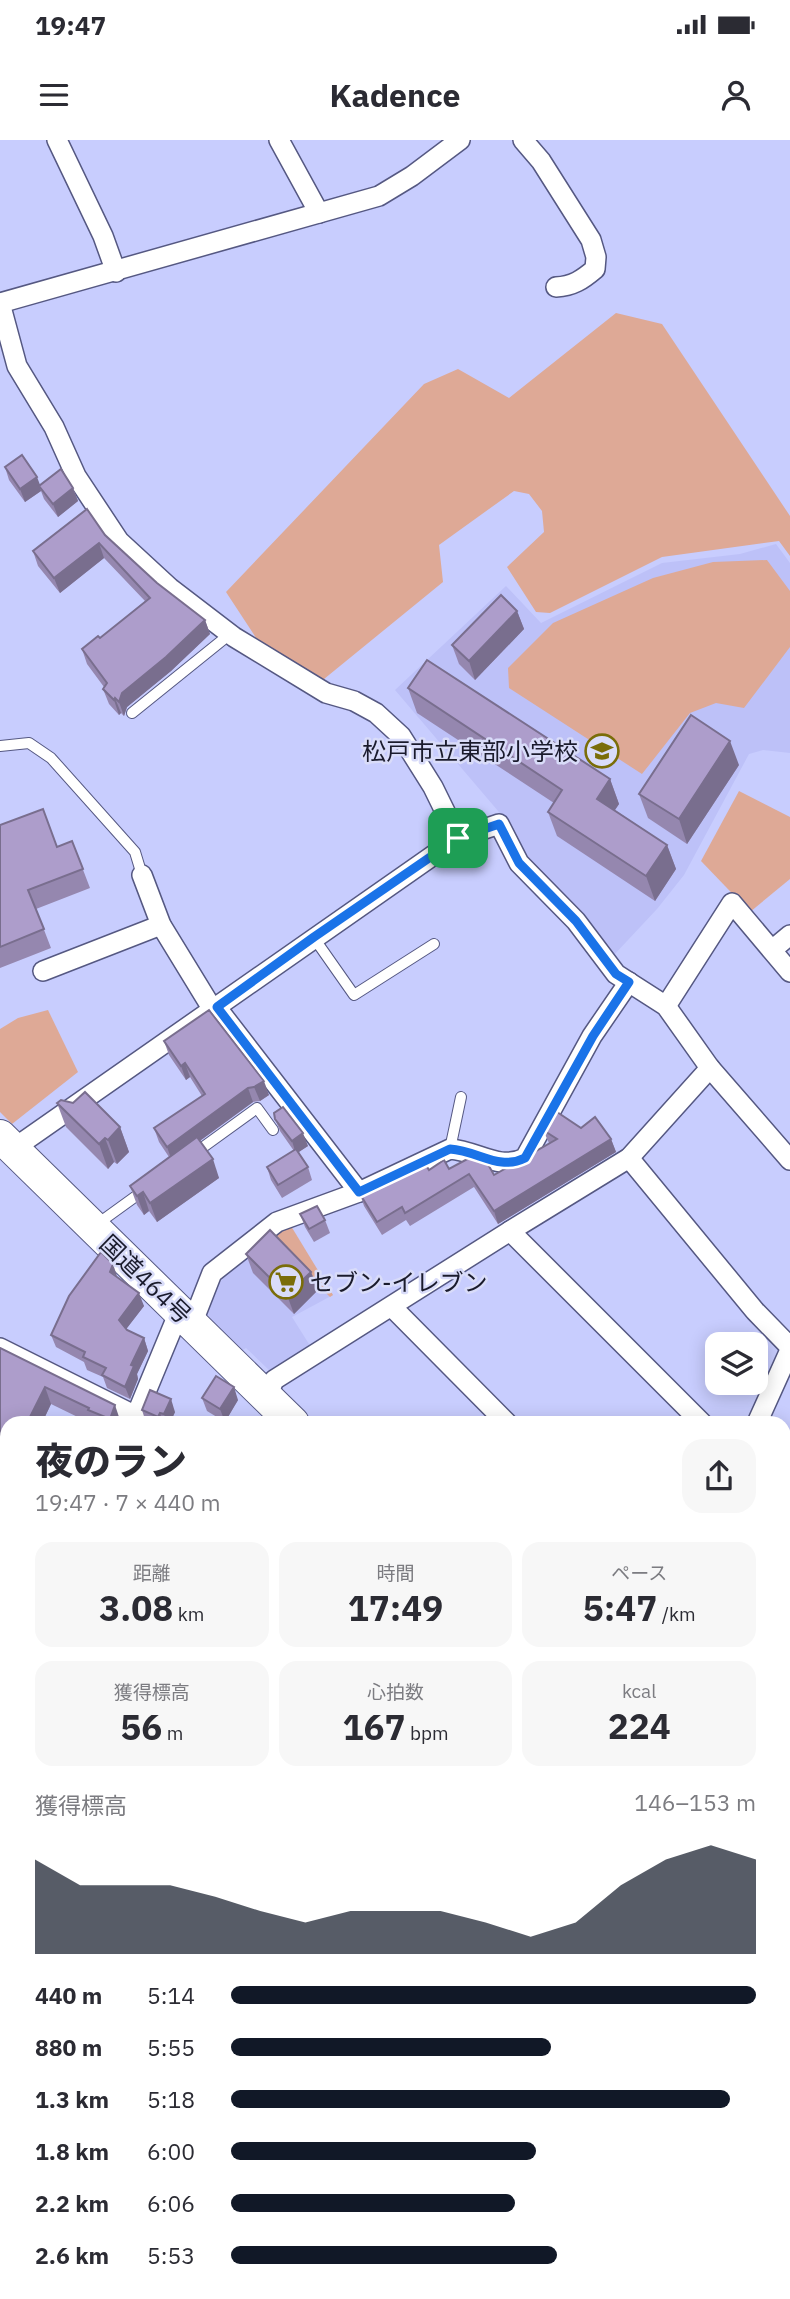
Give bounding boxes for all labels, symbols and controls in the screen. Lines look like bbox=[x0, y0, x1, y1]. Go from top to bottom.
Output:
text: 19:47 bbox=[35, 8, 106, 42]
text: Kadence bbox=[329, 74, 461, 116]
icon: menu bbox=[35, 76, 73, 114]
icon: person bbox=[717, 76, 755, 114]
school or university icon: 松戸市立東部小学校 bbox=[583, 732, 621, 770]
place label: 松戸市立東部小学校 bbox=[362, 735, 578, 767]
pin bbox=[428, 808, 488, 868]
icon: arrive bbox=[439, 819, 477, 857]
street label: 国道464号 bbox=[93, 1227, 199, 1331]
supermarket icon: セブン-イレブン bbox=[267, 1263, 305, 1301]
place label: セブン-イレブン bbox=[310, 1266, 488, 1298]
map controls bbox=[705, 1332, 768, 1395]
button: layers bbox=[705, 1332, 768, 1395]
text: 夜のラン bbox=[35, 1436, 187, 1485]
button: share bbox=[682, 1439, 756, 1513]
text: 19:47 · 7 × 440 m bbox=[35, 1487, 221, 1517]
text: 距離 bbox=[133, 1561, 171, 1585]
text: 時間 bbox=[376, 1561, 415, 1585]
text: ペース bbox=[611, 1561, 667, 1585]
text: 3.08 bbox=[99, 1585, 173, 1631]
text: 17:49 bbox=[348, 1585, 443, 1631]
text: 5:47 bbox=[583, 1585, 657, 1631]
text: km bbox=[173, 1602, 204, 1626]
text: /km bbox=[657, 1602, 696, 1626]
text: kcal bbox=[622, 1679, 656, 1703]
text: 獲得標高 bbox=[114, 1680, 190, 1704]
text: 心拍数 bbox=[367, 1680, 424, 1704]
text: 224 bbox=[608, 1703, 671, 1749]
text: 56 bbox=[120, 1704, 162, 1750]
text: 167 bbox=[342, 1704, 405, 1750]
text: m bbox=[162, 1721, 183, 1745]
text: bpm bbox=[405, 1721, 449, 1745]
text: 146–153 m bbox=[634, 1787, 756, 1817]
text: 獲得標高 bbox=[35, 1790, 127, 1820]
text: 440 m bbox=[35, 1980, 102, 2010]
text: 5:14 bbox=[147, 1980, 195, 2010]
text: 880 m bbox=[35, 2032, 102, 2062]
text: 5:55 bbox=[147, 2032, 195, 2062]
text: 1.3 km bbox=[35, 2084, 109, 2114]
text: 5:18 bbox=[147, 2084, 195, 2114]
text: 1.8 km bbox=[35, 2136, 109, 2166]
text: 6:00 bbox=[147, 2136, 195, 2166]
text: 2.2 km bbox=[35, 2188, 109, 2218]
text: 6:06 bbox=[147, 2188, 195, 2218]
text: 2.6 km bbox=[35, 2240, 109, 2270]
text: 5:53 bbox=[147, 2240, 195, 2270]

